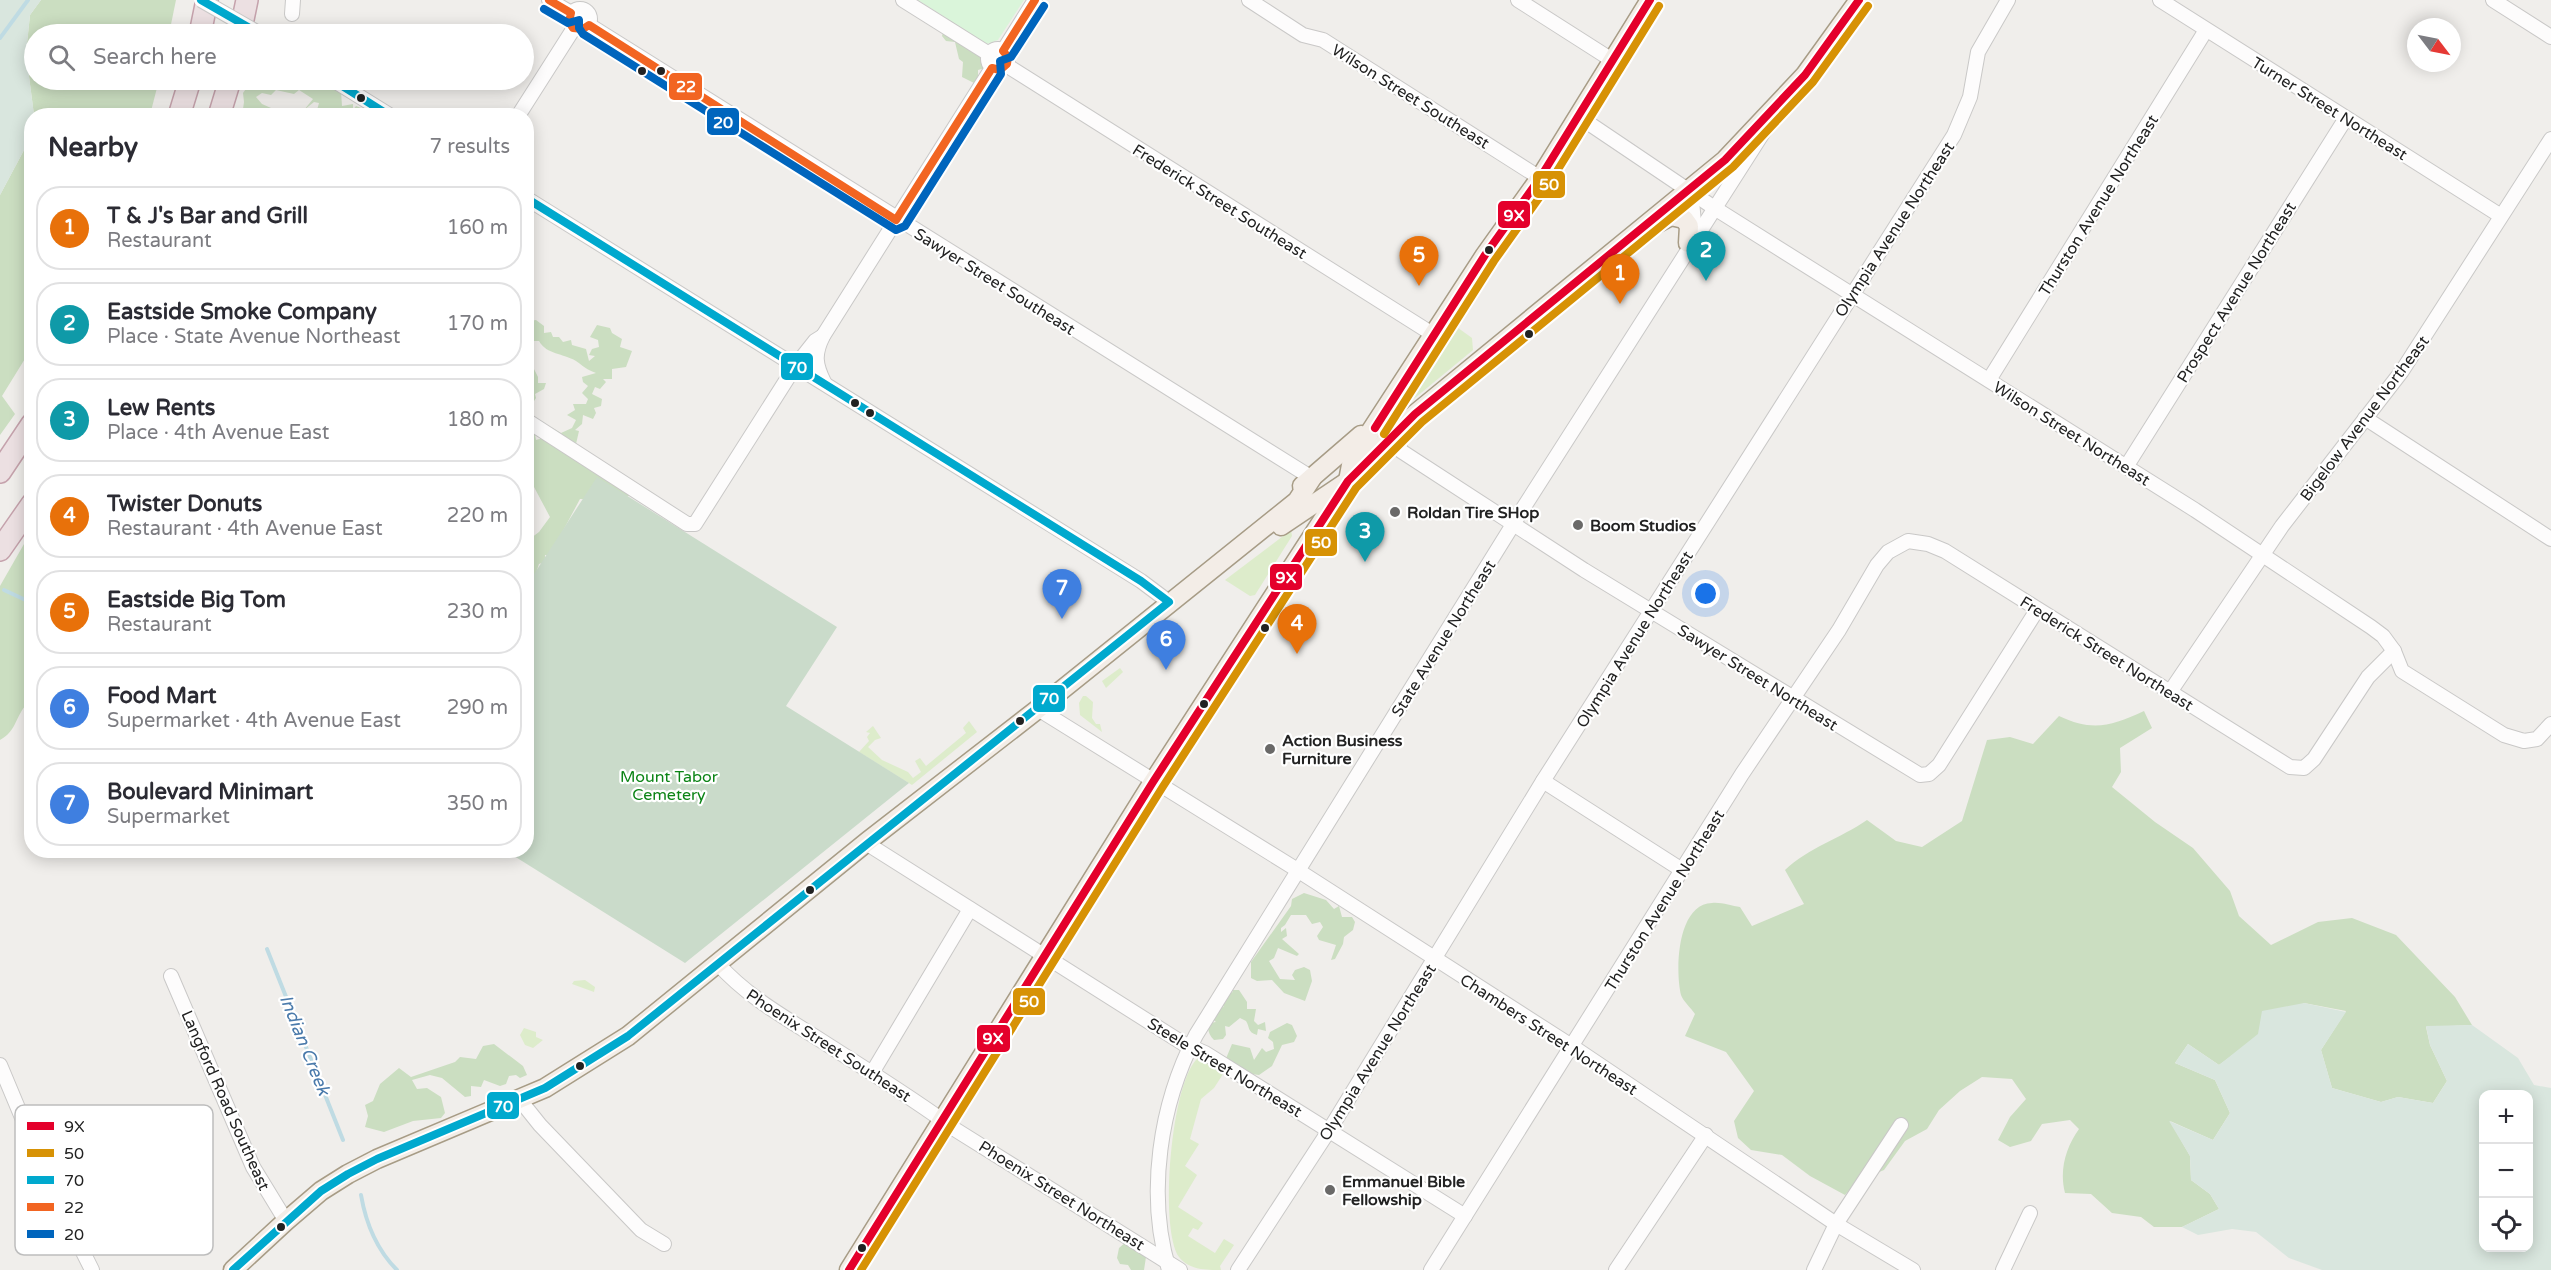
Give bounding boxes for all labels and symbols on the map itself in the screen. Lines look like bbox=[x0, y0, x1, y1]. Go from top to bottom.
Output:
north arrow bbox=[2407, 18, 2461, 72]
street label: Wilson Street Southeast bbox=[1328, 40, 1493, 154]
street label: Turner Street Northeast bbox=[2248, 53, 2411, 165]
unlabelled marker bbox=[636, 65, 648, 77]
unlabelled marker bbox=[655, 65, 667, 77]
line badge: 22 bbox=[668, 72, 703, 101]
text: 22 bbox=[676, 77, 696, 97]
unlabelled marker bbox=[355, 92, 367, 104]
line badge: 20 bbox=[706, 107, 740, 136]
street label: Thurston Avenue Northeast bbox=[2035, 111, 2163, 300]
text: 20 bbox=[713, 113, 733, 133]
street label: Olympia Avenue Northeast bbox=[1831, 138, 1959, 321]
street label: Frederick Street Southeast bbox=[1129, 140, 1310, 264]
line badge: 50 bbox=[1532, 170, 1566, 199]
text: 50 bbox=[1539, 175, 1559, 195]
street label: Prospect Avenue Northeast bbox=[2173, 198, 2301, 387]
line badge: 9X bbox=[1497, 200, 1531, 229]
text: 9X bbox=[1504, 206, 1525, 226]
street label: Sawyer Street Southeast bbox=[910, 224, 1079, 340]
pin: 2 bbox=[1686, 232, 1726, 281]
pin: 5 bbox=[1400, 236, 1438, 286]
unlabelled marker bbox=[1483, 244, 1495, 256]
pin: 1 bbox=[1600, 254, 1640, 304]
unlabelled marker bbox=[1523, 328, 1535, 340]
street label: Bigelow Avenue Northeast bbox=[2296, 332, 2434, 505]
line badge: 70 bbox=[780, 352, 814, 381]
text: 70 bbox=[787, 358, 807, 378]
street label: Wilson Street Northeast bbox=[1989, 377, 2154, 490]
unlabelled marker bbox=[849, 397, 861, 409]
unlabelled marker bbox=[864, 407, 876, 419]
place label: Roldan Tire SHop bbox=[1407, 503, 1539, 523]
marker: Roldan Tire SHop bbox=[1388, 505, 1402, 519]
pin: 3 bbox=[1346, 512, 1384, 562]
place label: Boom Studios bbox=[1590, 516, 1696, 536]
marker: Boom Studios bbox=[1571, 518, 1585, 532]
line badge: 50 bbox=[1304, 528, 1338, 557]
text: 50 bbox=[1311, 533, 1331, 553]
street label: Olympia Avenue Northeast bbox=[1572, 547, 1698, 732]
street label: State Avenue Northeast bbox=[1387, 556, 1500, 721]
line badge: 9X bbox=[1269, 563, 1303, 591]
text: 9X bbox=[1276, 568, 1297, 588]
pin: 7 bbox=[1042, 570, 1082, 619]
your location bbox=[1691, 579, 1720, 608]
street label: Frederick Street Northeast bbox=[2016, 592, 2197, 716]
pin: 4 bbox=[1278, 604, 1316, 654]
pin: 6 bbox=[1146, 620, 1186, 670]
street label: Sawyer Street Northeast bbox=[1674, 620, 1841, 735]
unlabelled marker bbox=[1259, 622, 1271, 634]
line badge: 70 bbox=[1032, 684, 1066, 713]
text: 70 bbox=[1039, 689, 1059, 709]
unlabelled marker bbox=[1198, 698, 1210, 710]
unlabelled marker bbox=[1014, 715, 1026, 727]
place label: Action Business Furniture bbox=[1282, 731, 1403, 769]
marker: Action Business Furniture bbox=[1263, 742, 1277, 756]
park label: Mount Tabor Cemetery bbox=[620, 767, 719, 805]
street label: Thurston Avenue Northeast bbox=[1601, 806, 1729, 995]
unlabelled marker bbox=[804, 884, 816, 896]
street label: Olympia Avenue Northeast bbox=[1315, 960, 1441, 1145]
street label: Chambers Street Northeast bbox=[1456, 970, 1641, 1100]
street label: Phoenix Street Southeast bbox=[742, 985, 915, 1107]
line badge: 50 bbox=[1012, 987, 1046, 1016]
water label: Indian Creek bbox=[275, 991, 336, 1100]
text: 50 bbox=[1019, 992, 1039, 1012]
street label: Langford Road Southeast bbox=[176, 1007, 274, 1194]
street label: Steele Street Northeast bbox=[1144, 1014, 1305, 1122]
line badge: 9X bbox=[976, 1024, 1011, 1053]
text: 9X bbox=[983, 1029, 1004, 1049]
unlabelled marker bbox=[574, 1060, 586, 1072]
line badge: 70 bbox=[486, 1091, 520, 1120]
text: 70 bbox=[493, 1097, 513, 1117]
legend bbox=[15, 1105, 213, 1255]
text: 9X bbox=[64, 1117, 85, 1137]
street label: Phoenix Street Northeast bbox=[975, 1137, 1148, 1255]
text: 50 bbox=[64, 1144, 84, 1164]
text: 70 bbox=[64, 1171, 84, 1191]
place label: Emmanuel Bible Fellowship bbox=[1342, 1172, 1465, 1210]
marker: Emmanuel Bible Fellowship bbox=[1323, 1183, 1337, 1197]
text: 22 bbox=[64, 1198, 84, 1218]
unlabelled marker bbox=[275, 1221, 287, 1233]
text: 20 bbox=[64, 1225, 84, 1245]
unlabelled marker bbox=[856, 1242, 868, 1254]

